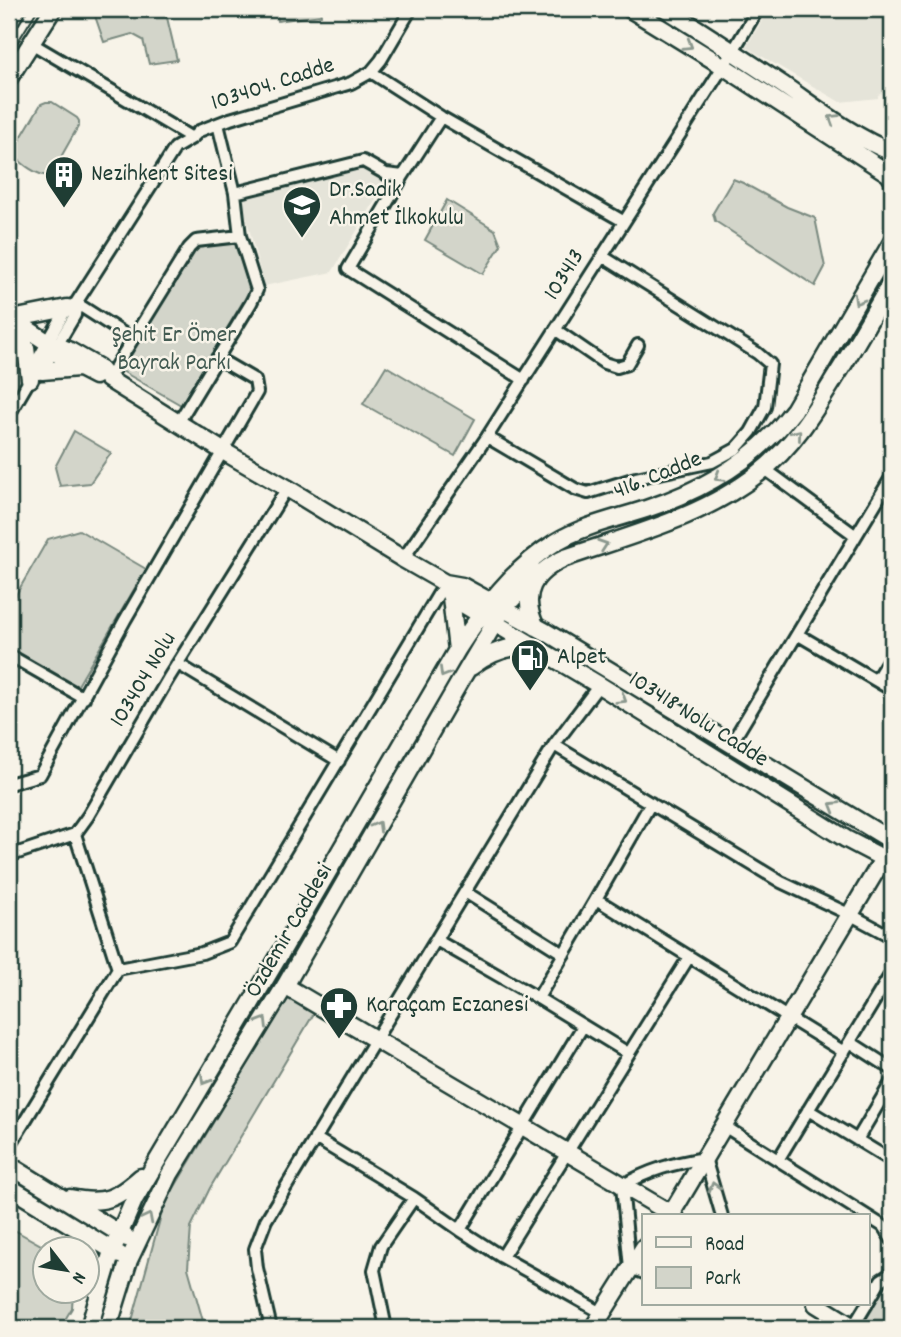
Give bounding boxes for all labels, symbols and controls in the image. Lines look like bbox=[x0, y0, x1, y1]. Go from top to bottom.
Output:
one-way arrow bbox=[681, 36, 694, 49]
street label: 103404. Cadde bbox=[207, 49, 339, 121]
one-way arrow bbox=[827, 114, 840, 127]
building icon: Nezihkent Sitesi bbox=[43, 154, 85, 209]
place label: Nezihkent Sitesi bbox=[91, 158, 233, 192]
place label: Dr.Sadık Ahmet İlkokulu bbox=[329, 174, 464, 236]
school or university icon: Dr.Sadık Ahmet İlkokulu bbox=[281, 184, 323, 239]
street label: 103413 bbox=[536, 243, 594, 307]
one-way arrow bbox=[853, 293, 866, 306]
park label: Şehit Er Ömer Bayrak Parkı bbox=[112, 319, 236, 381]
one-way arrow bbox=[788, 430, 801, 442]
street label: 416. Cadde bbox=[609, 443, 707, 509]
one-way arrow bbox=[714, 468, 727, 481]
one-way arrow bbox=[596, 539, 608, 553]
street label: 103404 Nolu bbox=[102, 626, 186, 734]
fuel station icon: Alpet bbox=[509, 637, 551, 692]
place label: Alpet bbox=[557, 641, 606, 675]
street label: 103418 Nolu Cadde bbox=[621, 663, 775, 777]
one-way arrow bbox=[439, 665, 452, 678]
one-way arrow bbox=[614, 691, 627, 704]
one-way arrow bbox=[829, 801, 842, 814]
one-way arrow bbox=[369, 820, 382, 833]
street label: Özdemir Caddesi bbox=[238, 858, 342, 1004]
pharmacy icon: Karaçam Eczanesi bbox=[318, 985, 360, 1040]
place label: Karaçam Eczanesi bbox=[366, 989, 528, 1023]
one-way arrow bbox=[255, 1017, 268, 1030]
one-way arrow bbox=[200, 1073, 213, 1086]
one-way arrow bbox=[707, 1181, 722, 1193]
one-way arrow bbox=[139, 1213, 153, 1226]
legend bbox=[642, 1214, 870, 1306]
text: Road bbox=[705, 1231, 744, 1261]
north arrow bbox=[32, 1236, 102, 1306]
text: Park bbox=[705, 1265, 741, 1295]
text: N bbox=[64, 1266, 92, 1288]

